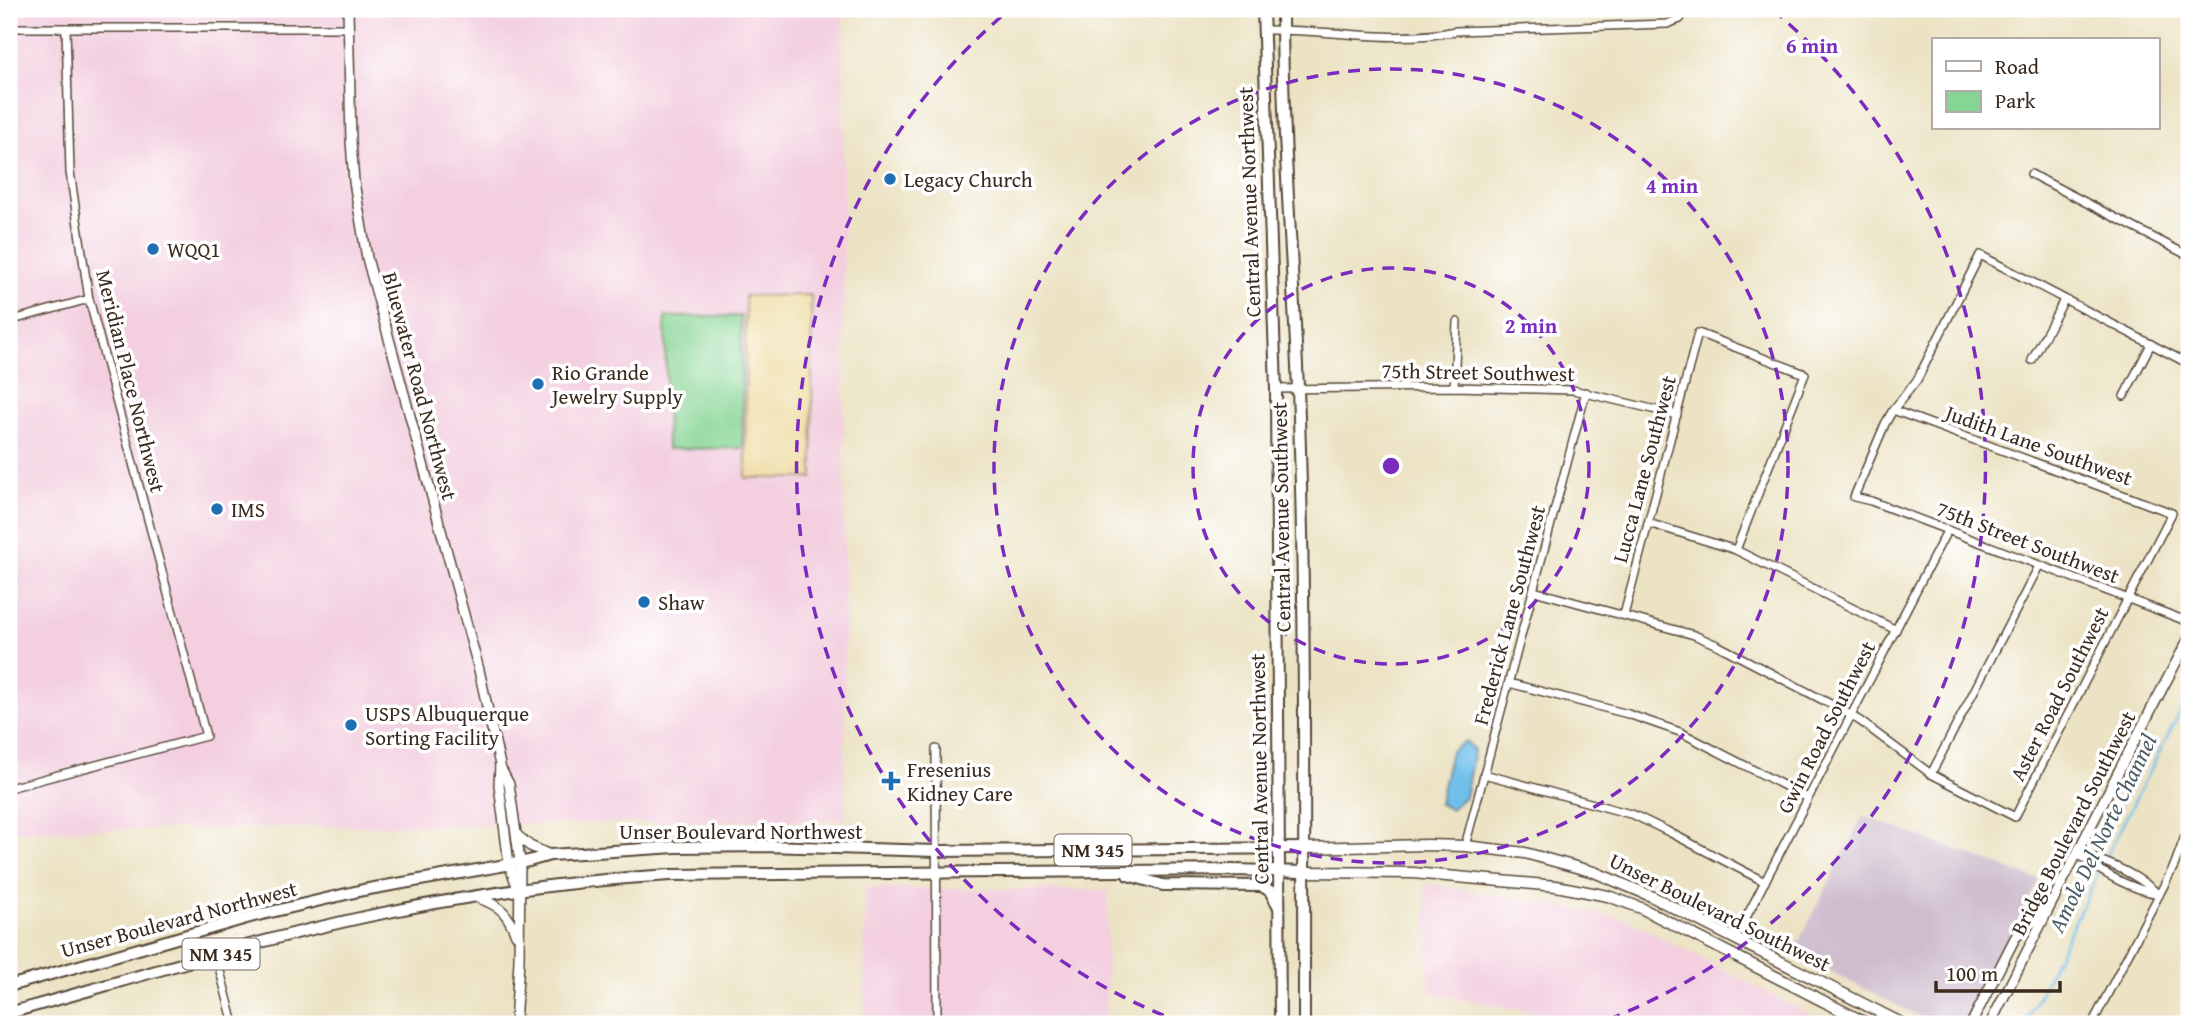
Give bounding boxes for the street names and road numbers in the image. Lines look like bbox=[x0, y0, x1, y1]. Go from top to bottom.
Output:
street label: Central Avenue Northwest bbox=[1229, 85, 1269, 318]
street label: Meridian Place Northwest bbox=[88, 266, 174, 496]
street label: Bluewater Road Northwest bbox=[375, 268, 466, 504]
street label: 75th Street Southwest bbox=[1381, 355, 1576, 389]
street label: Lucca Lane Southwest bbox=[1604, 371, 1684, 566]
street label: Judith Lane Southwest bbox=[1938, 396, 2137, 493]
street label: Central Avenue Southwest bbox=[1263, 401, 1299, 632]
street label: 75th Street Southwest bbox=[1932, 493, 2124, 591]
street label: Frederick Lane Southwest bbox=[1465, 501, 1553, 728]
street label: Aster Road Southwest bbox=[2002, 601, 2117, 786]
street label: Gwin Road Southwest bbox=[1769, 635, 1883, 819]
street label: Central Avenue Northwest bbox=[1241, 653, 1277, 885]
street label: Bridge Boulevard Southwest bbox=[2003, 705, 2143, 941]
street label: Unser Boulevard Northwest bbox=[619, 816, 863, 847]
road number: NM 345 bbox=[1054, 834, 1132, 866]
street label: Unser Boulevard Southwest bbox=[1604, 845, 1836, 979]
street label: Unser Boulevard Northwest bbox=[57, 872, 301, 965]
road number: NM 345 bbox=[182, 938, 260, 970]

